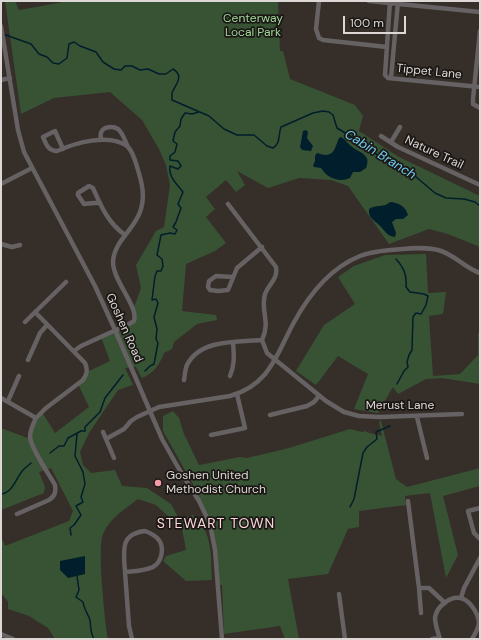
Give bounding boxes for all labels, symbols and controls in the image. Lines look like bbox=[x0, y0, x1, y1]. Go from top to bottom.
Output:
scale bar bbox=[345, 8, 408, 34]
park label: Centerway Local Park bbox=[223, 12, 283, 40]
text: 100 m bbox=[350, 15, 384, 31]
street label: Tippet Lane bbox=[396, 61, 462, 83]
water label: Cabin Branch bbox=[341, 127, 419, 183]
street label: Nature Trail bbox=[402, 133, 466, 173]
street label: Goshen Road bbox=[102, 291, 146, 365]
street label: Merust Lane bbox=[366, 399, 434, 413]
place label: Goshen United Methodist Church bbox=[166, 469, 266, 497]
marker: Goshen United Methodist Church bbox=[153, 478, 163, 488]
district label: STEWART TOWN bbox=[157, 516, 275, 532]

